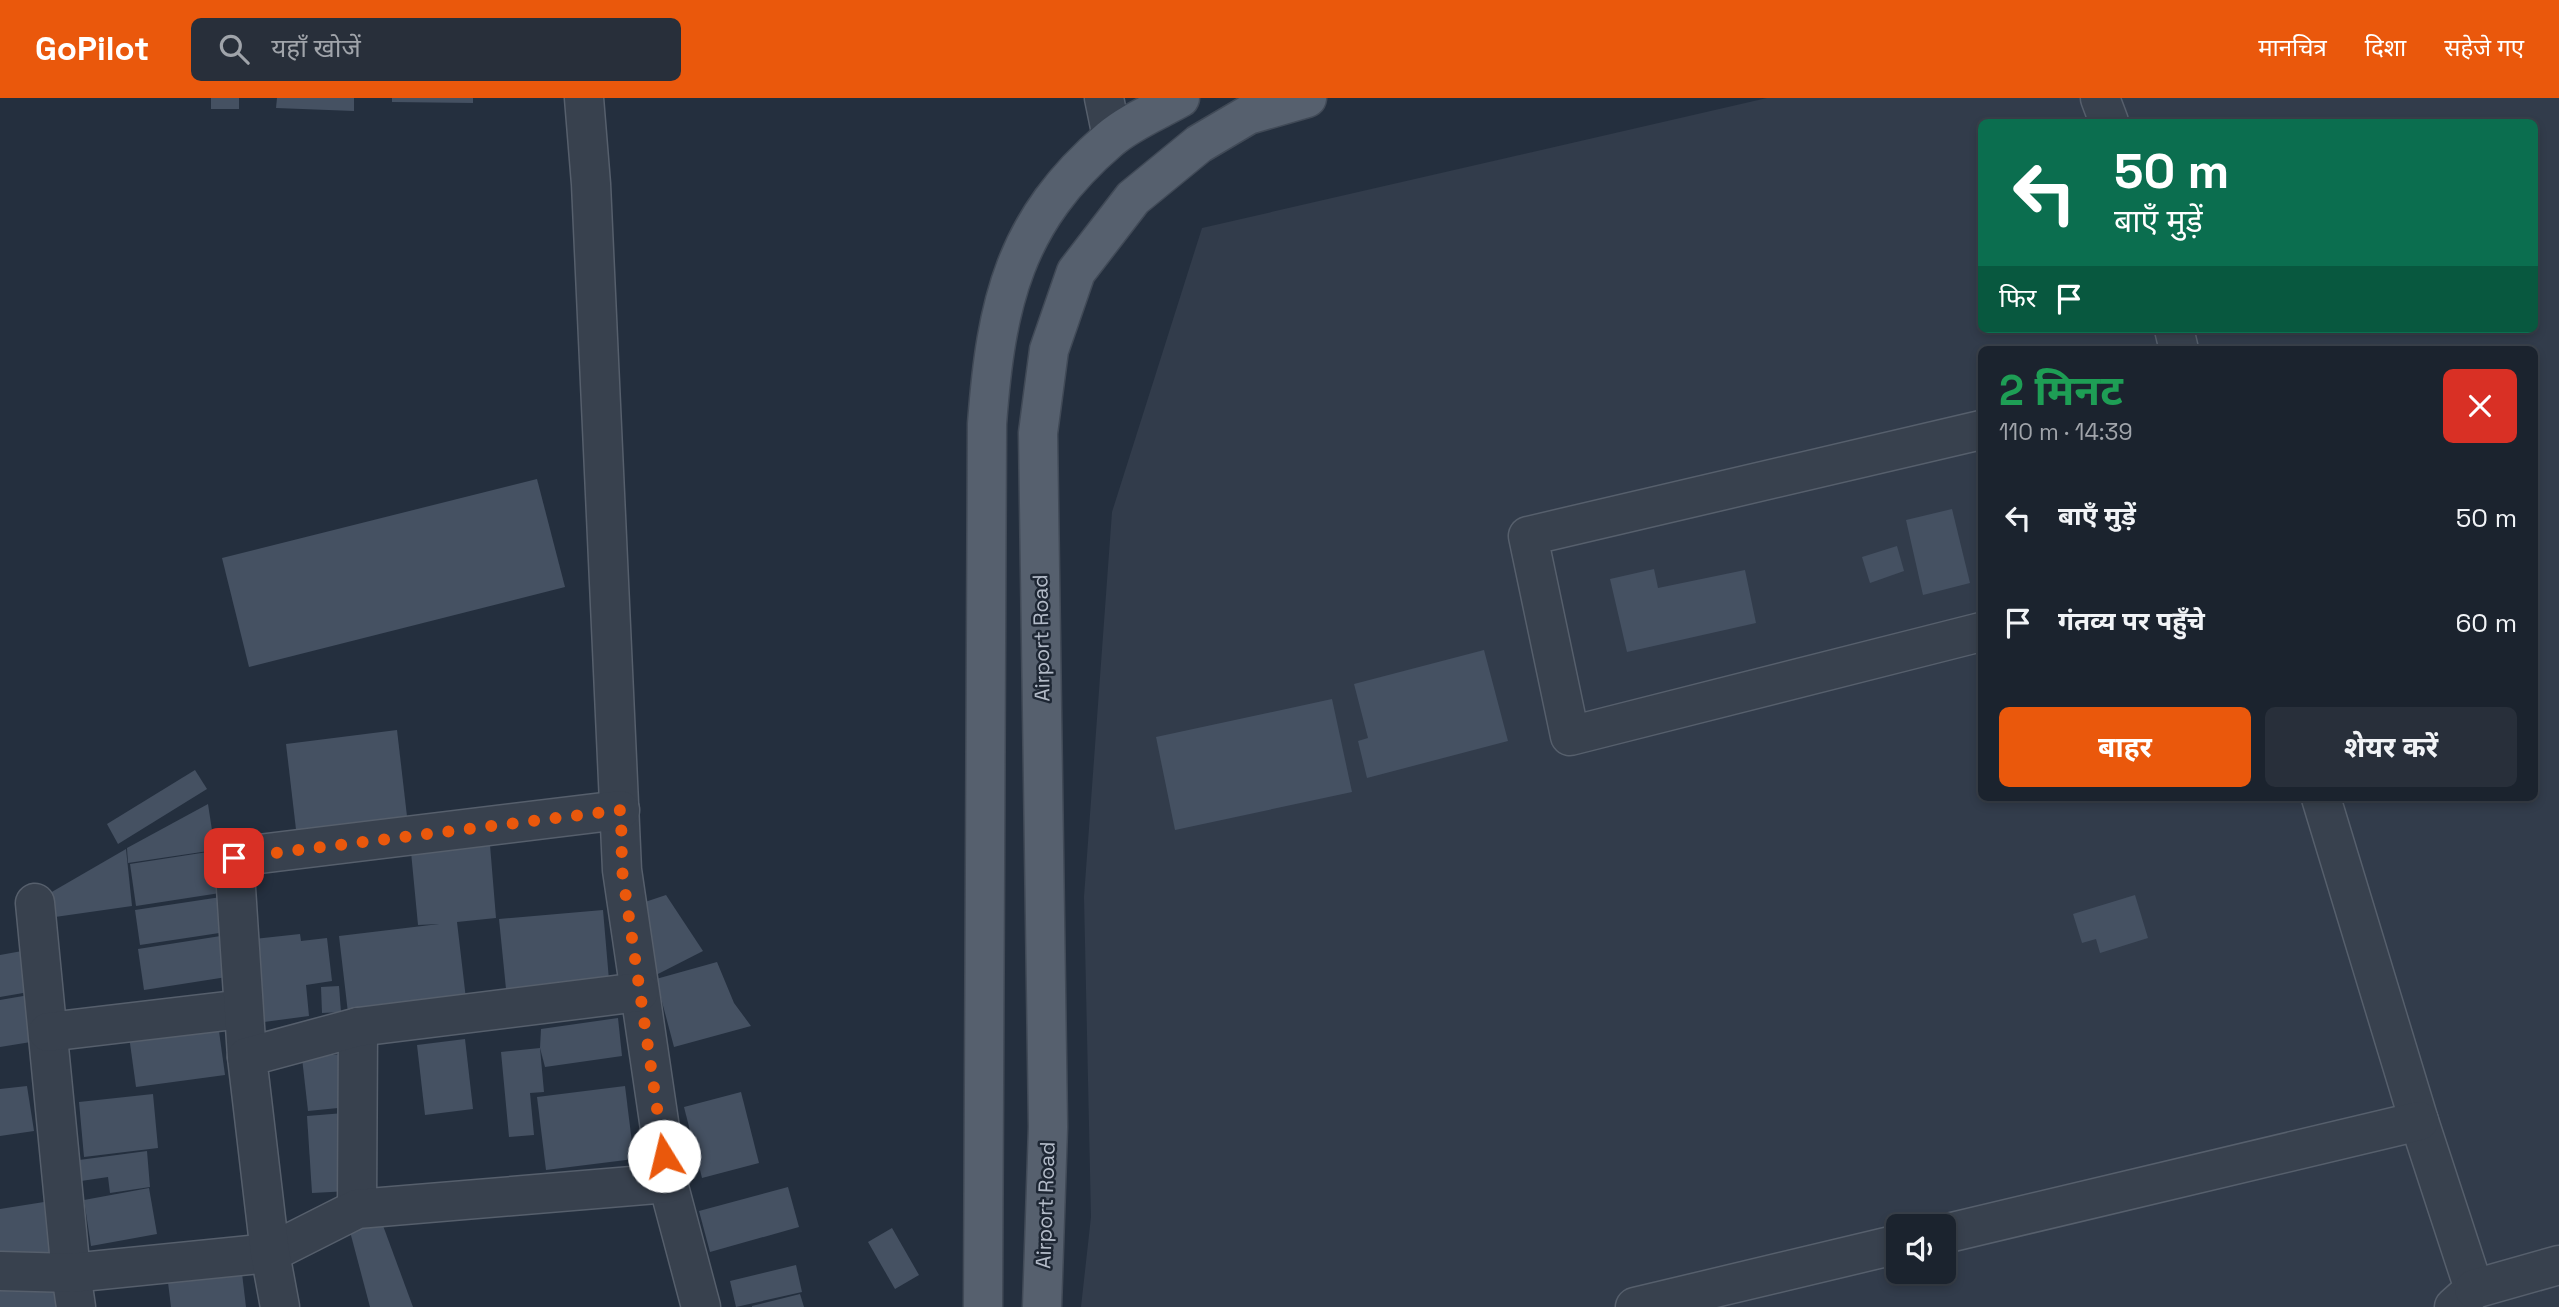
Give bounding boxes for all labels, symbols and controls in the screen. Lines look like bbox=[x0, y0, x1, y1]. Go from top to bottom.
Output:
search box bbox=[191, 18, 681, 81]
text: GoPilot bbox=[35, 28, 149, 70]
icon: search bbox=[215, 30, 253, 68]
text: यहाँ खोजें bbox=[271, 31, 361, 65]
text: मानचित्र bbox=[2258, 32, 2327, 63]
text: दिशा bbox=[2365, 32, 2406, 63]
text: सहेजे गए bbox=[2444, 32, 2524, 63]
text: 50 m bbox=[2114, 140, 2229, 202]
icon: left bbox=[1999, 147, 2090, 238]
text: बाएँ मुड़ें bbox=[2114, 201, 2203, 241]
icon: arrive bbox=[2050, 280, 2088, 318]
text: फिर bbox=[1999, 281, 2036, 315]
text: 2 मिनट bbox=[1999, 364, 2123, 417]
button: close bbox=[2443, 369, 2517, 443]
text: 110 m · 14:39 bbox=[1999, 417, 2133, 447]
icon: left bbox=[1999, 499, 2037, 537]
text: बाएँ मुड़ें bbox=[2058, 499, 2136, 533]
text: 50 m bbox=[2456, 501, 2517, 535]
street label: Airport Road bbox=[1026, 574, 1056, 702]
icon: arrive bbox=[1999, 604, 2037, 642]
text: गंतव्य पर पहुँचे bbox=[2058, 604, 2205, 638]
text: 60 m bbox=[2455, 606, 2517, 640]
button: बाहर bbox=[1999, 707, 2251, 787]
button: शेयर करें bbox=[2265, 707, 2517, 787]
pin bbox=[204, 828, 264, 888]
icon: arrive bbox=[215, 839, 253, 877]
position arrow bbox=[627, 1119, 701, 1193]
street label: Airport Road bbox=[1029, 1141, 1061, 1269]
map controls bbox=[1886, 1214, 1956, 1284]
button: sound bbox=[1886, 1214, 1956, 1284]

